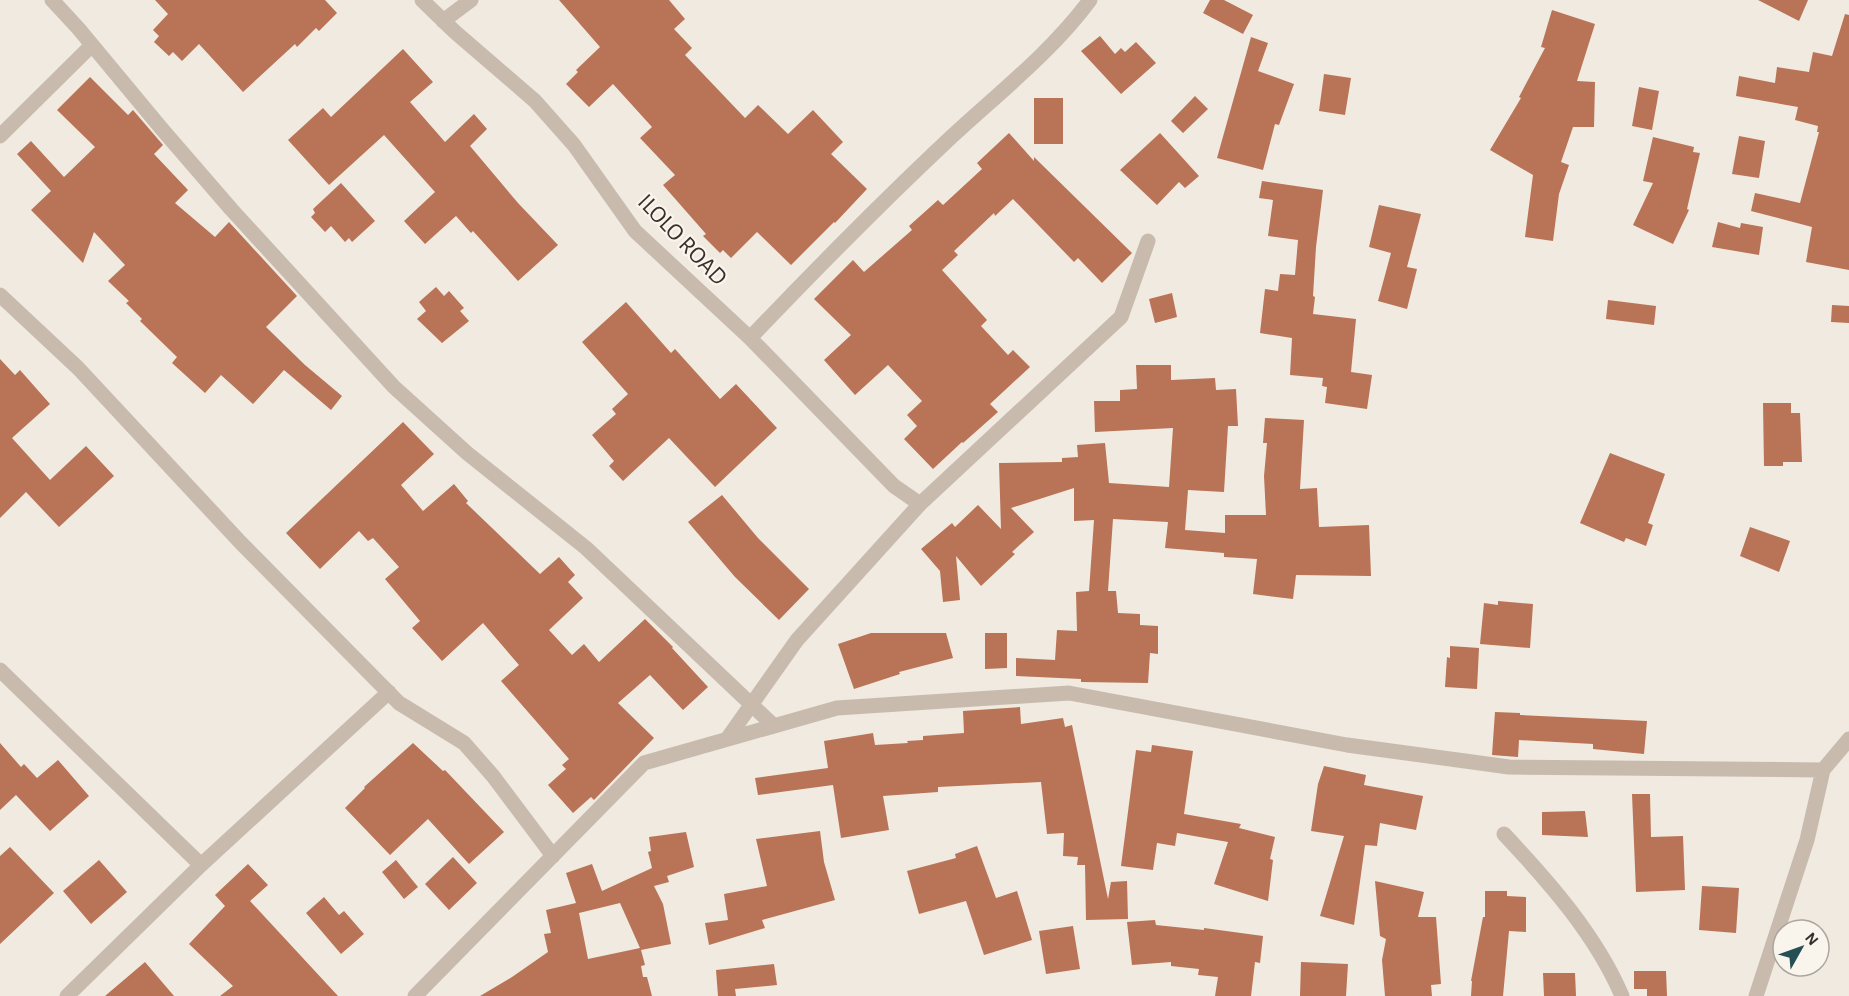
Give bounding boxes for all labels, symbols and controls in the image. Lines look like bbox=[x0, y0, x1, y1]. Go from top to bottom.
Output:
street label: ILOLO ROAD bbox=[633, 190, 731, 290]
north arrow bbox=[1771, 918, 1831, 978]
text: N bbox=[1802, 930, 1821, 948]

